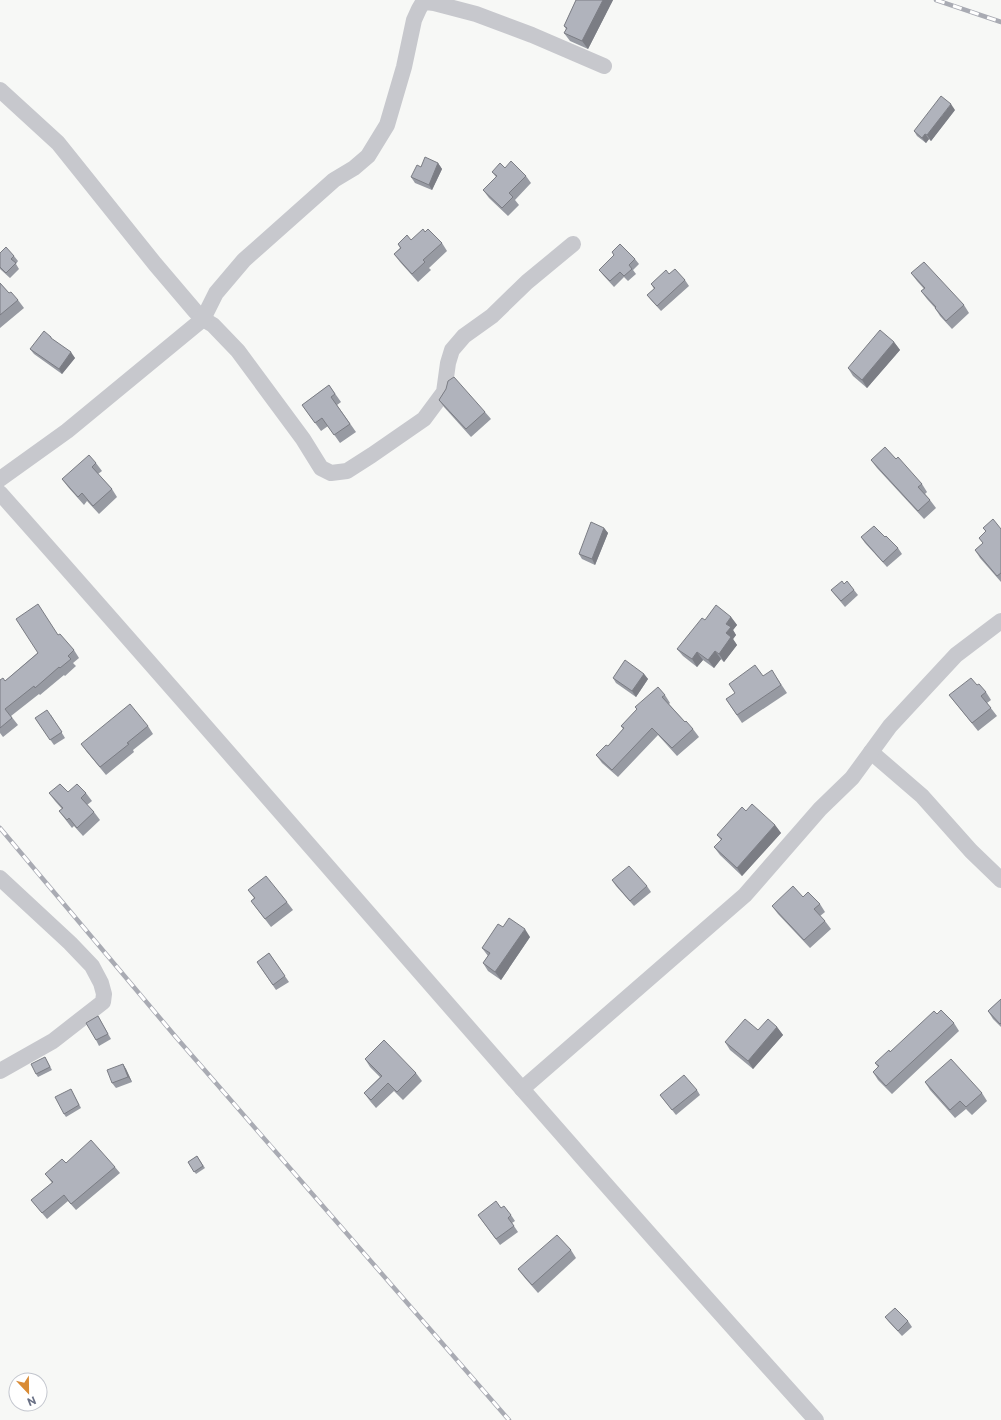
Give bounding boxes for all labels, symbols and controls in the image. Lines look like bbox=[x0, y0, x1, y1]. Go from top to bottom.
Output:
north arrow bbox=[8, 1372, 48, 1412]
text: N bbox=[26, 1394, 38, 1409]

